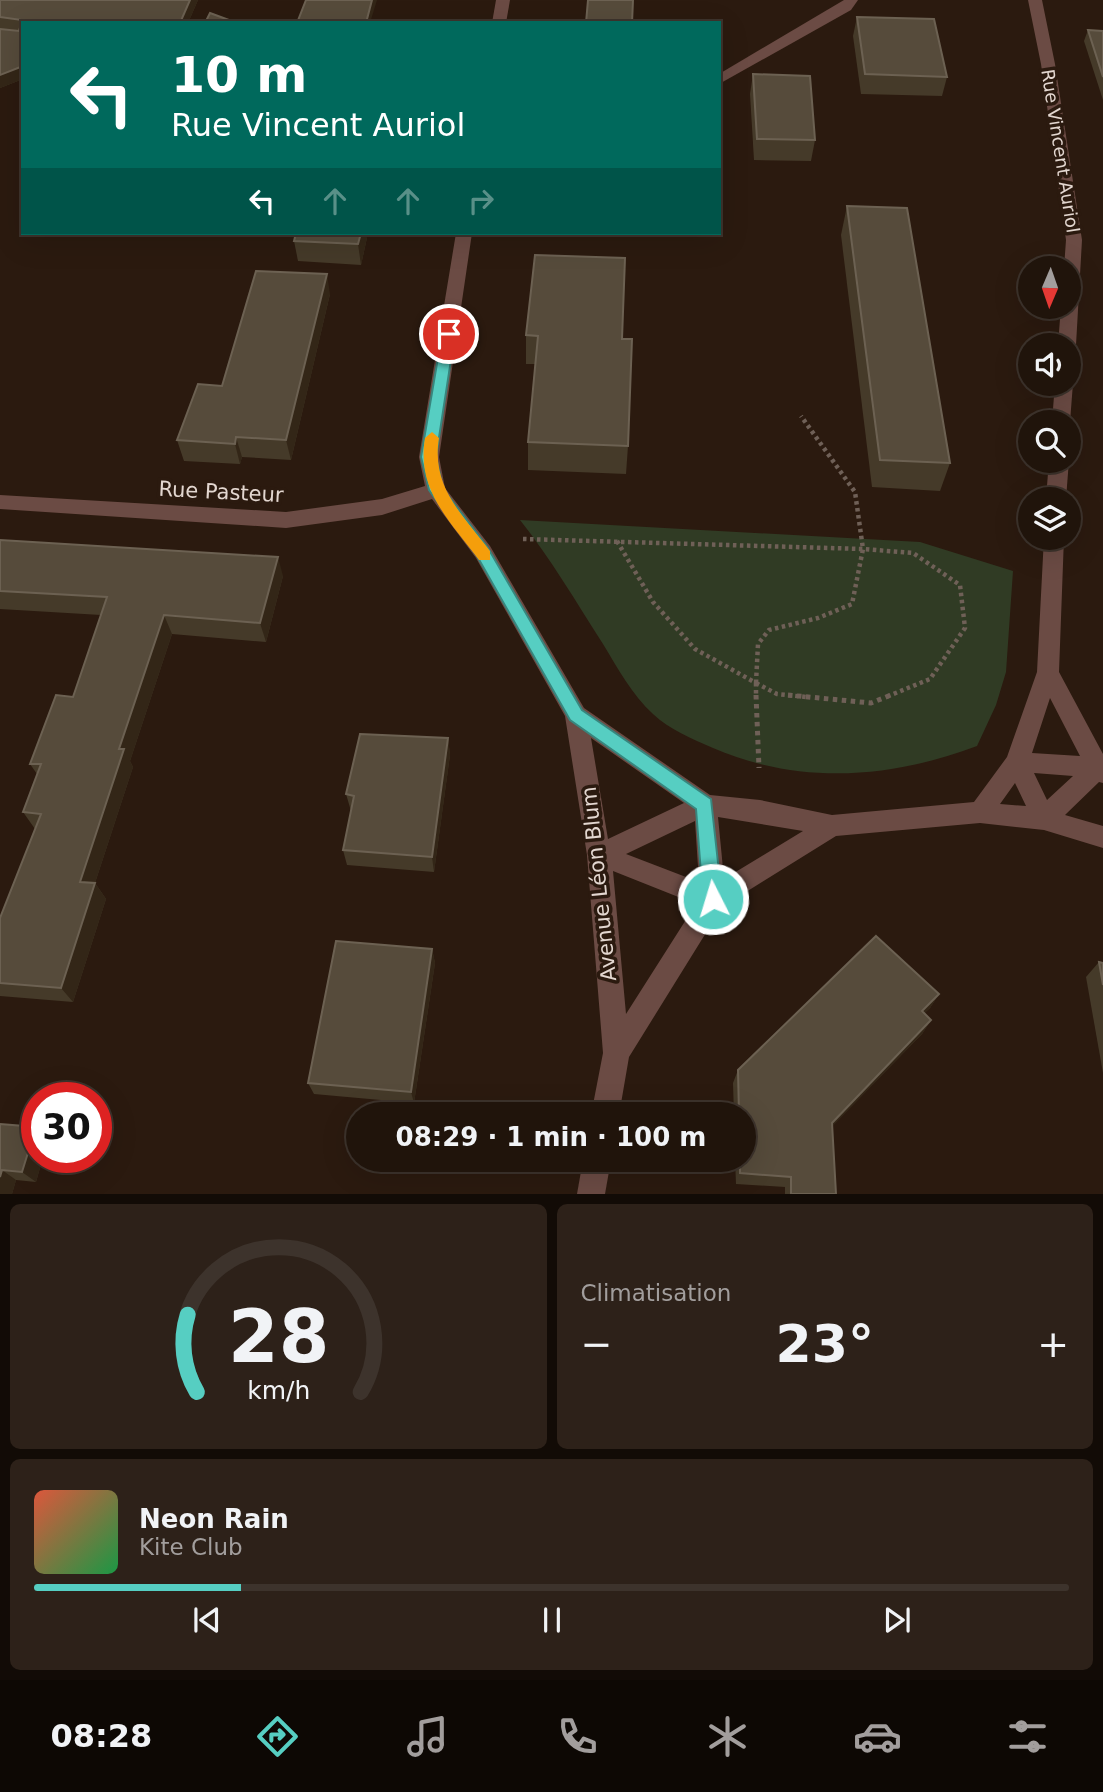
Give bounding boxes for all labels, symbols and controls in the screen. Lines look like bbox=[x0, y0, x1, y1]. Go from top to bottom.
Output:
text: 10 m bbox=[171, 47, 307, 104]
icon: left bbox=[56, 49, 147, 140]
street label: Rue Vincent Auriol bbox=[1037, 68, 1084, 234]
text: Rue Vincent Auriol bbox=[171, 106, 465, 144]
icon: left bbox=[243, 182, 281, 220]
icon: ahead bbox=[316, 182, 354, 220]
icon: ahead bbox=[389, 182, 427, 220]
icon: right bbox=[462, 182, 500, 220]
north arrow bbox=[1018, 256, 1082, 318]
map controls bbox=[1018, 256, 1081, 550]
pin bbox=[419, 304, 479, 364]
icon: arrive bbox=[430, 315, 468, 353]
button: sound bbox=[1018, 333, 1081, 396]
button: search bbox=[1018, 410, 1081, 473]
street label: Rue Pasteur bbox=[158, 477, 284, 507]
button: layers bbox=[1018, 487, 1081, 550]
street label: Avenue Léon Blum bbox=[577, 785, 621, 983]
position arrow bbox=[676, 862, 750, 936]
speed limit sign: 30 bbox=[21, 1082, 112, 1173]
text: 08:29 · 1 min · 100 m bbox=[396, 1122, 706, 1152]
text: Climatisation bbox=[581, 1280, 731, 1306]
text: 28 bbox=[228, 1295, 329, 1380]
text: 23° bbox=[776, 1314, 874, 1374]
text: − bbox=[581, 1322, 612, 1366]
text: + bbox=[1037, 1322, 1069, 1366]
text: km/h bbox=[247, 1376, 310, 1405]
text: Neon Rain bbox=[139, 1504, 289, 1534]
text: Kite Club bbox=[139, 1534, 243, 1560]
icon: previous bbox=[188, 1601, 226, 1639]
icon: pause bbox=[533, 1601, 571, 1639]
icon: next bbox=[878, 1601, 916, 1639]
icon: directions bbox=[253, 1712, 302, 1761]
icon: music bbox=[403, 1712, 452, 1761]
icon: phone bbox=[553, 1712, 602, 1761]
icon: climate bbox=[703, 1712, 752, 1761]
icon: car bbox=[853, 1712, 902, 1761]
icon: filters bbox=[1003, 1712, 1052, 1761]
text: 08:28 bbox=[51, 1717, 152, 1755]

